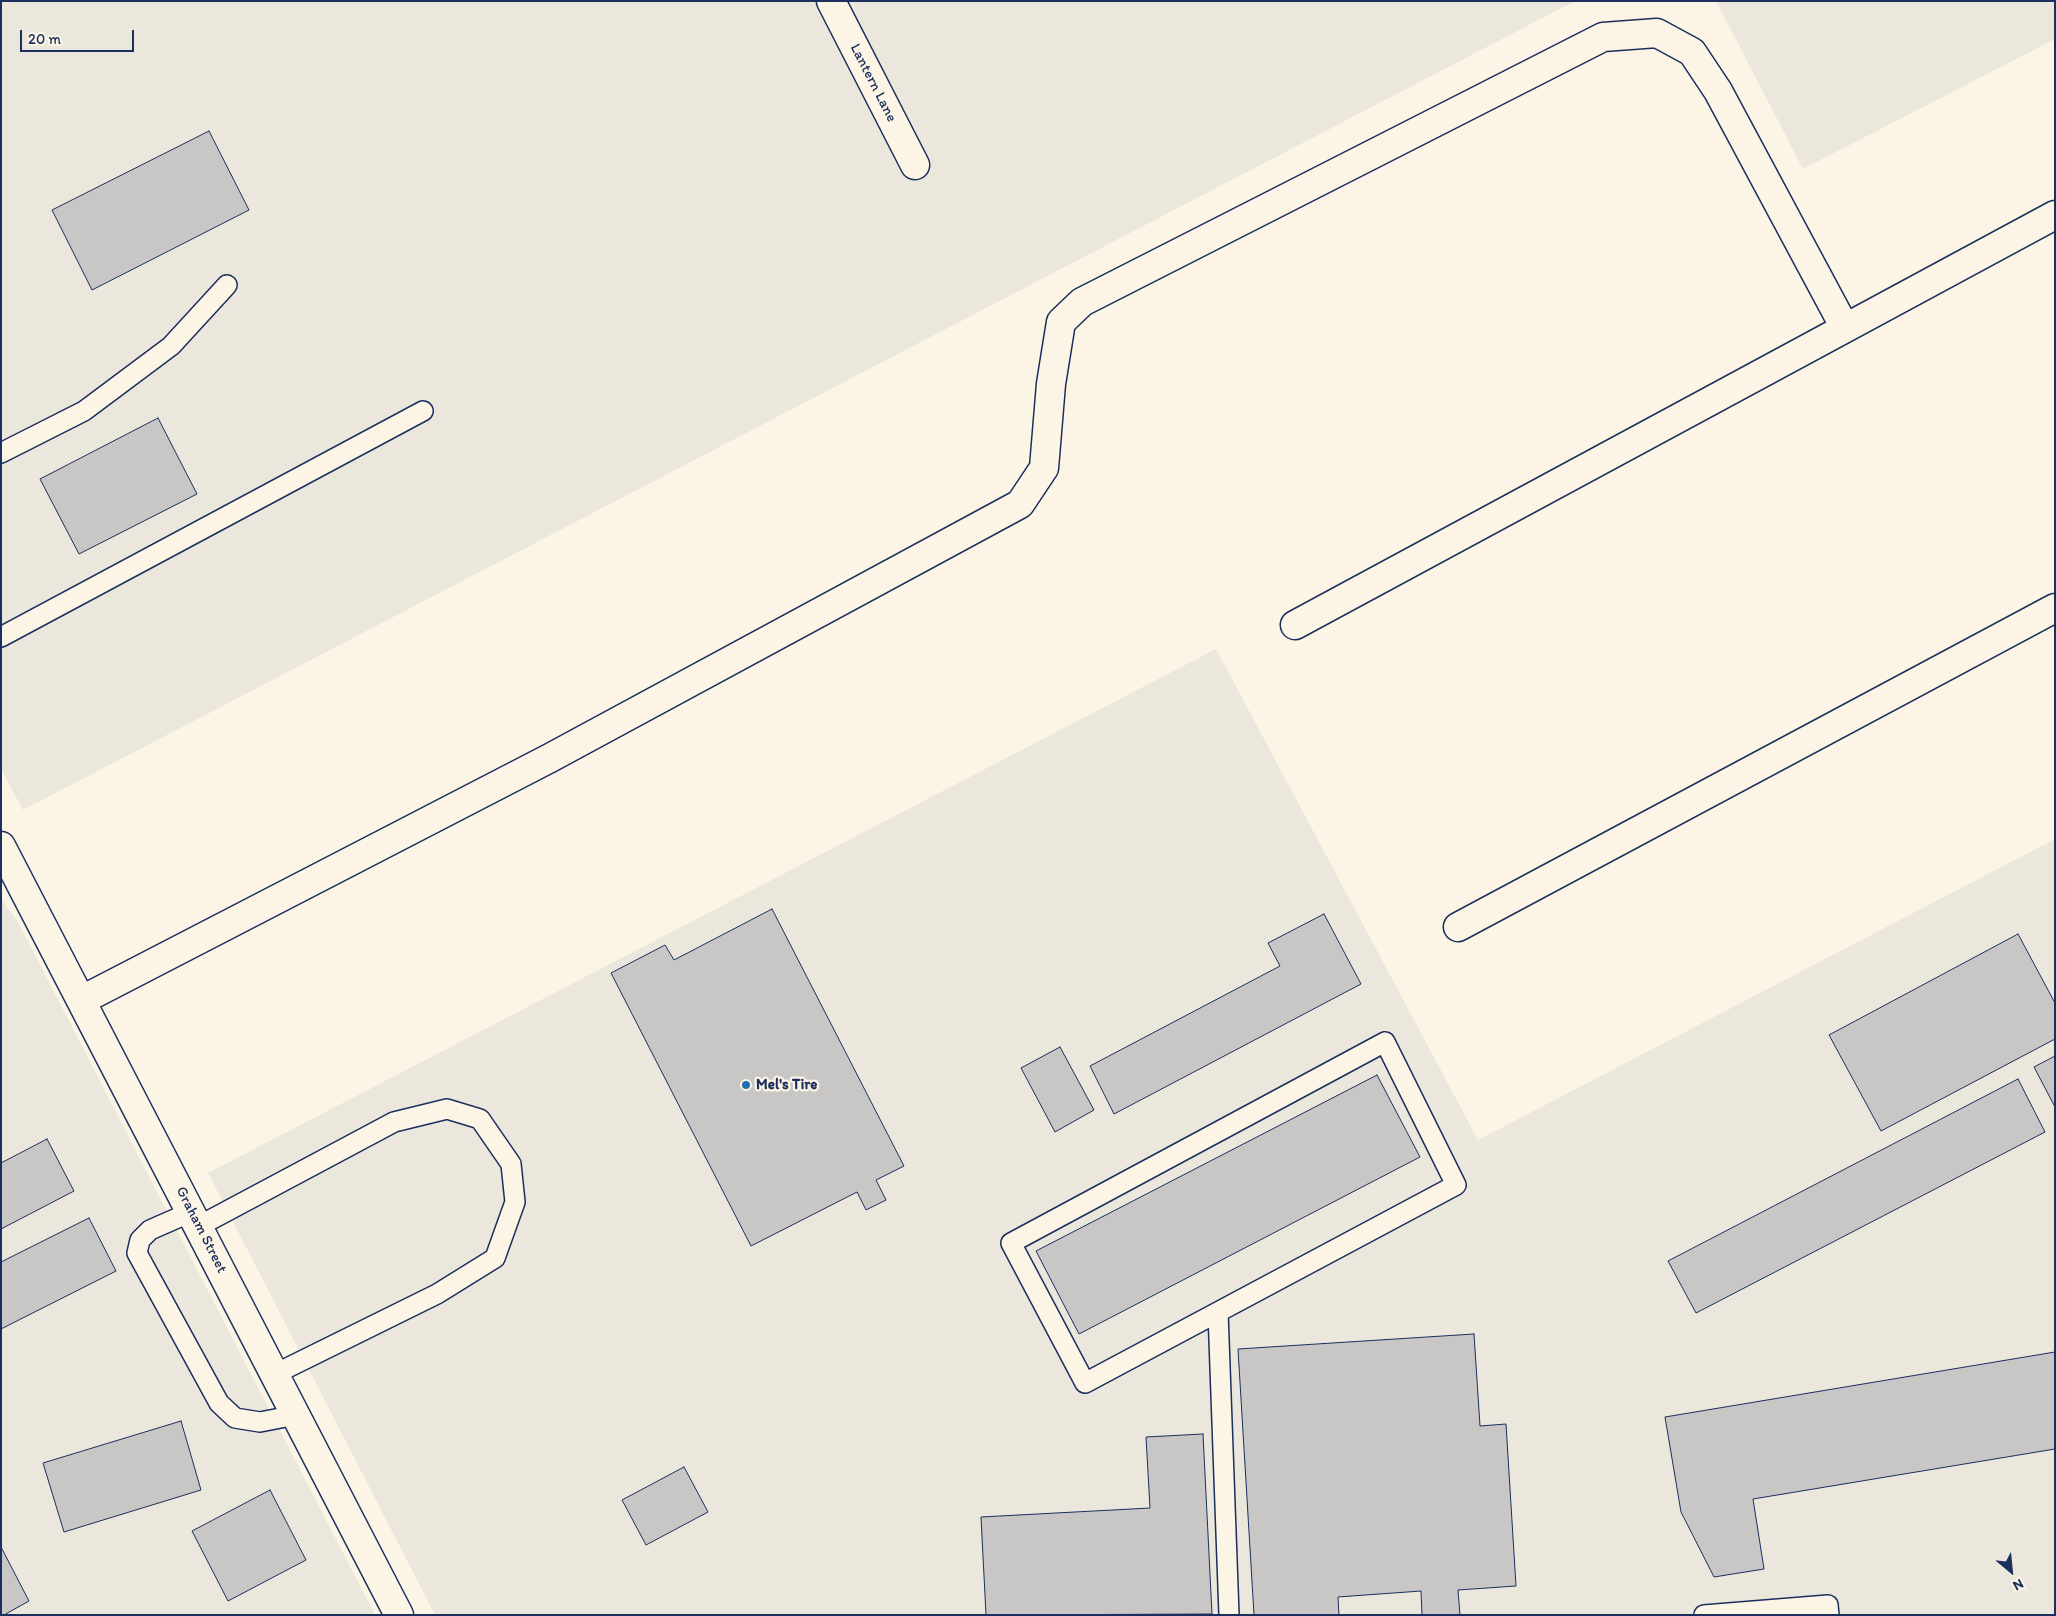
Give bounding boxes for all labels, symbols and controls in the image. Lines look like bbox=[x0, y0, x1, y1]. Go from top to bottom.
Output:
scale bar bbox=[22, 20, 136, 52]
text: 20 m bbox=[28, 30, 61, 48]
street label: Lantern Lane bbox=[846, 41, 900, 125]
place label: Mel's Tire bbox=[756, 1076, 817, 1094]
marker: Mel's Tire bbox=[740, 1079, 752, 1091]
street label: Graham Street bbox=[171, 1184, 231, 1276]
north arrow bbox=[1986, 1546, 2036, 1596]
text: N bbox=[2010, 1575, 2026, 1594]

